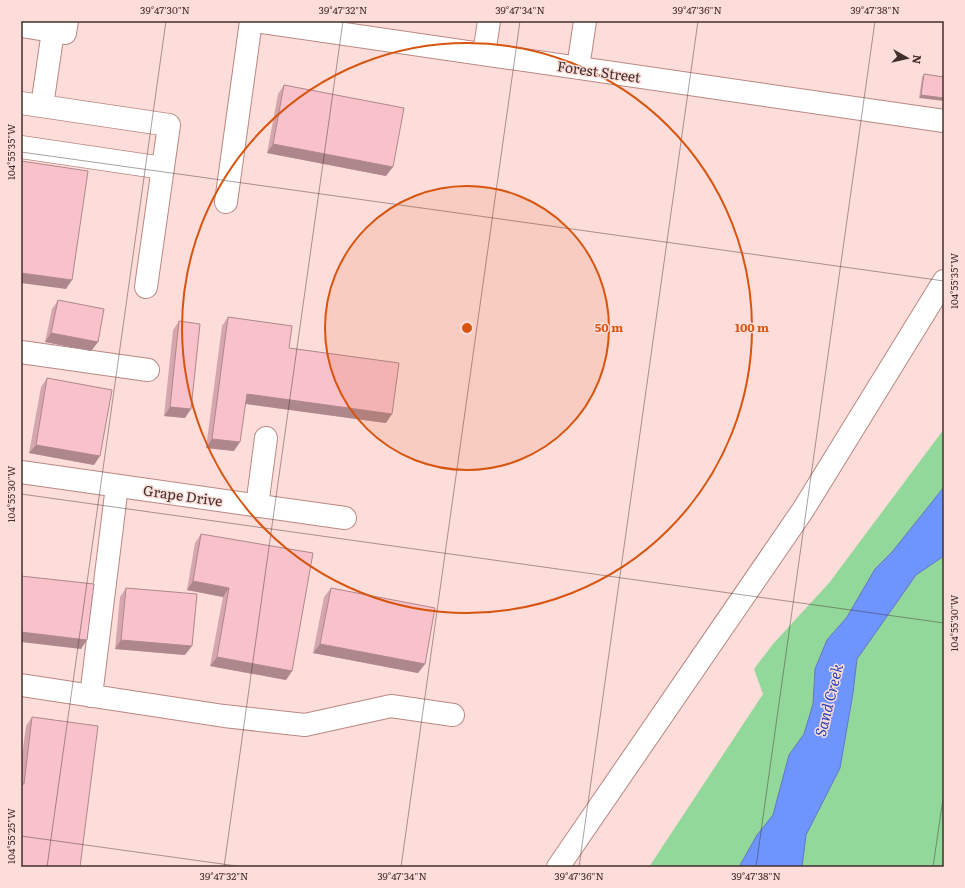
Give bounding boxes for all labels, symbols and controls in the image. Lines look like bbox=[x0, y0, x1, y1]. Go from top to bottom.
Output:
text: 39°47'30"N bbox=[140, 2, 190, 17]
text: 39°47'32"N bbox=[319, 2, 367, 17]
text: 39°47'34"N bbox=[495, 2, 545, 17]
text: 39°47'36"N bbox=[672, 2, 722, 17]
text: 39°47'38"N bbox=[850, 2, 900, 17]
north arrow bbox=[887, 38, 927, 78]
text: N bbox=[909, 54, 926, 65]
street label: Forest Street bbox=[556, 55, 642, 87]
text: 104°55'35"W bbox=[3, 124, 18, 180]
text: 104°55'35"W bbox=[946, 253, 961, 309]
text: 50 m bbox=[595, 318, 623, 336]
text: 100 m bbox=[735, 318, 769, 336]
centre of rings bbox=[460, 321, 474, 335]
text: 104°55'30"W bbox=[3, 465, 18, 522]
street label: Grape Drive bbox=[142, 480, 224, 510]
text: 104°55'30"W bbox=[946, 594, 961, 651]
water label: Sand Creek bbox=[808, 661, 848, 739]
text: 104°55'25"W bbox=[3, 808, 18, 864]
text: 39°47'32"N bbox=[200, 868, 248, 883]
text: 39°47'34"N bbox=[377, 868, 427, 883]
text: 39°47'36"N bbox=[554, 868, 604, 883]
text: 39°47'38"N bbox=[731, 868, 781, 883]

